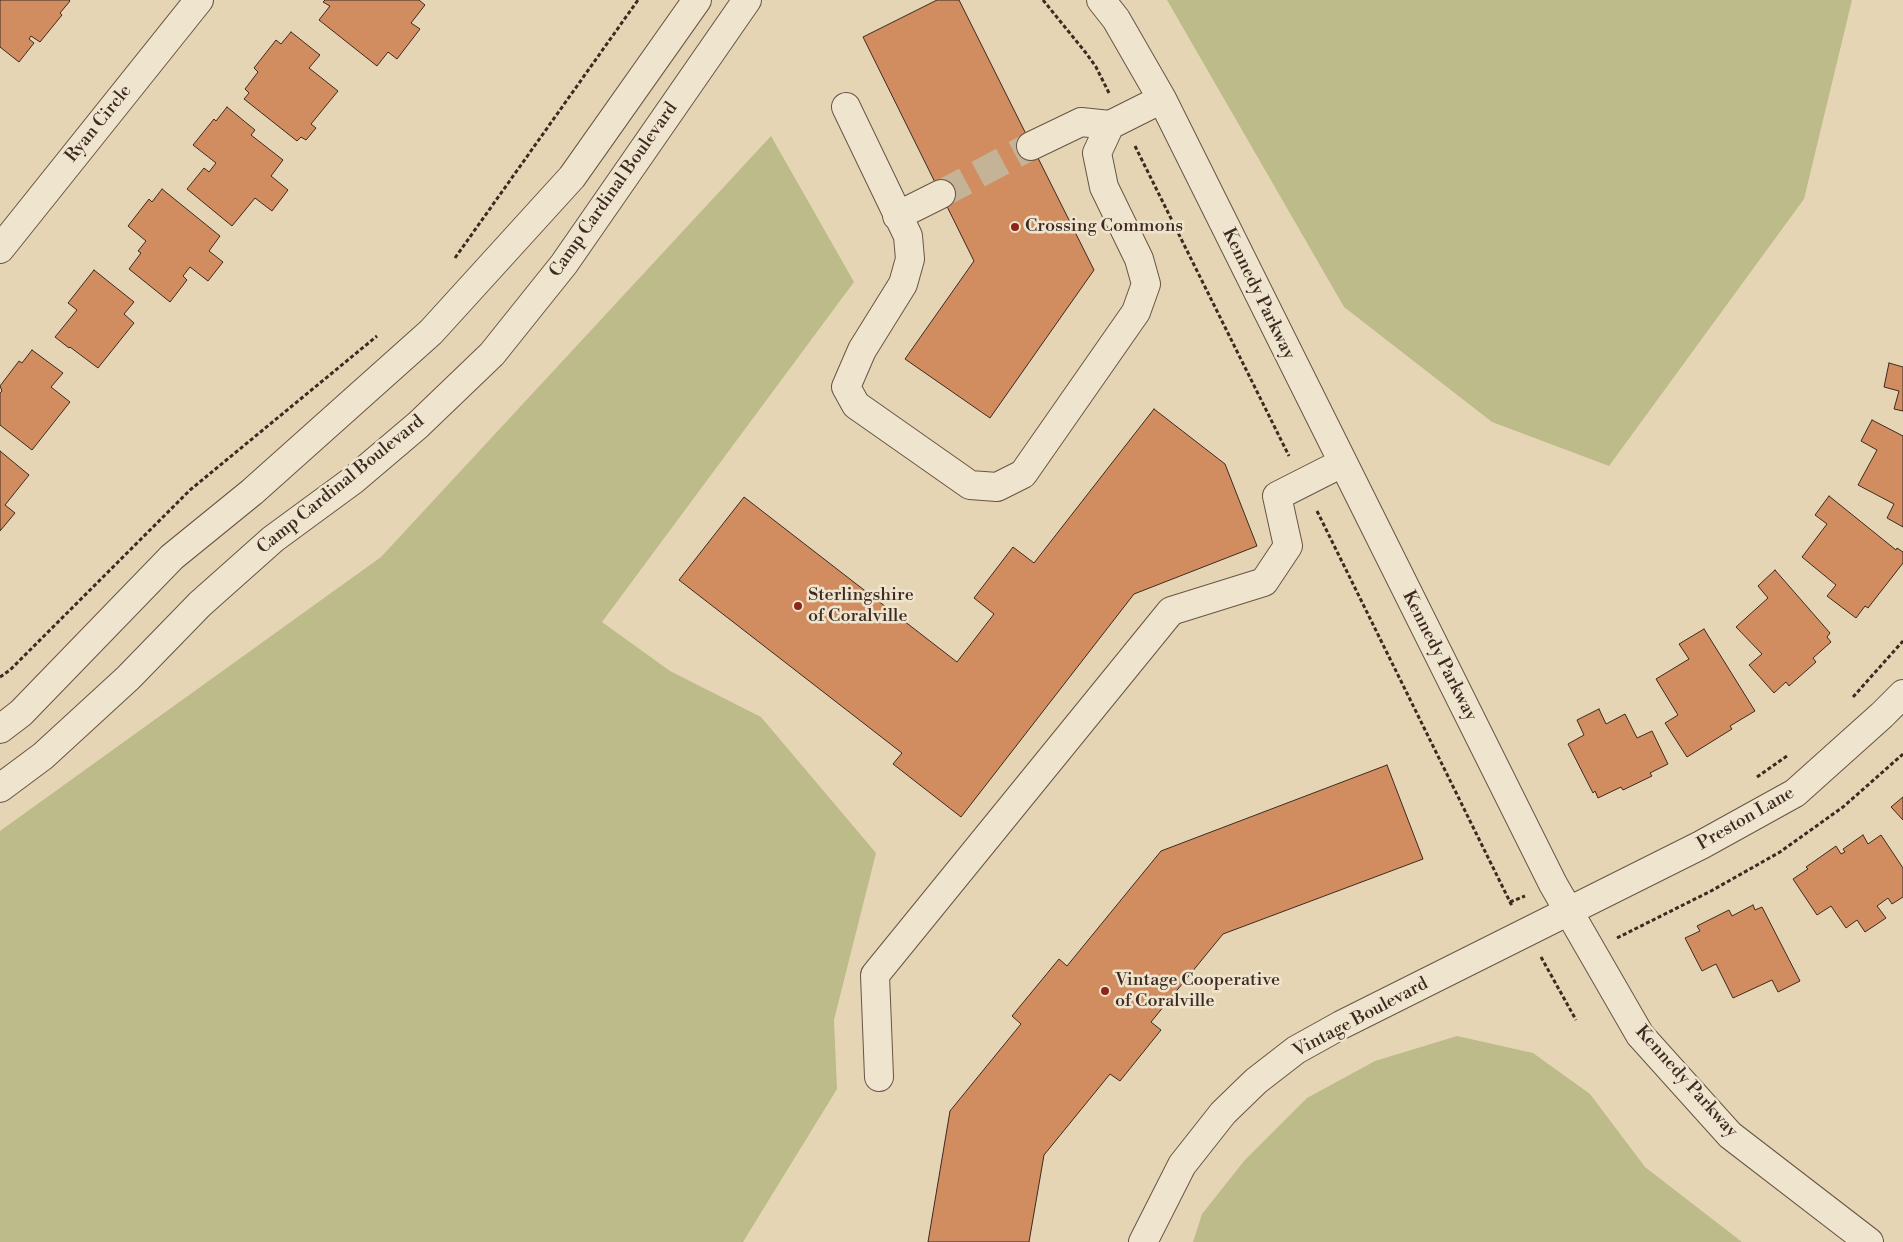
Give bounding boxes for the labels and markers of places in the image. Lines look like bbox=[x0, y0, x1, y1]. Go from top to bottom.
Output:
place label: Crossing Commons bbox=[1025, 216, 1183, 238]
marker: Crossing Commons bbox=[1009, 221, 1021, 233]
place label: Sterlingshire of Coralville bbox=[808, 585, 914, 628]
marker: Sterlingshire of Coralville bbox=[792, 600, 804, 612]
place label: Vintage Cooperative of Coralville bbox=[1115, 970, 1280, 1012]
marker: Vintage Cooperative of Coralville bbox=[1099, 985, 1111, 997]

